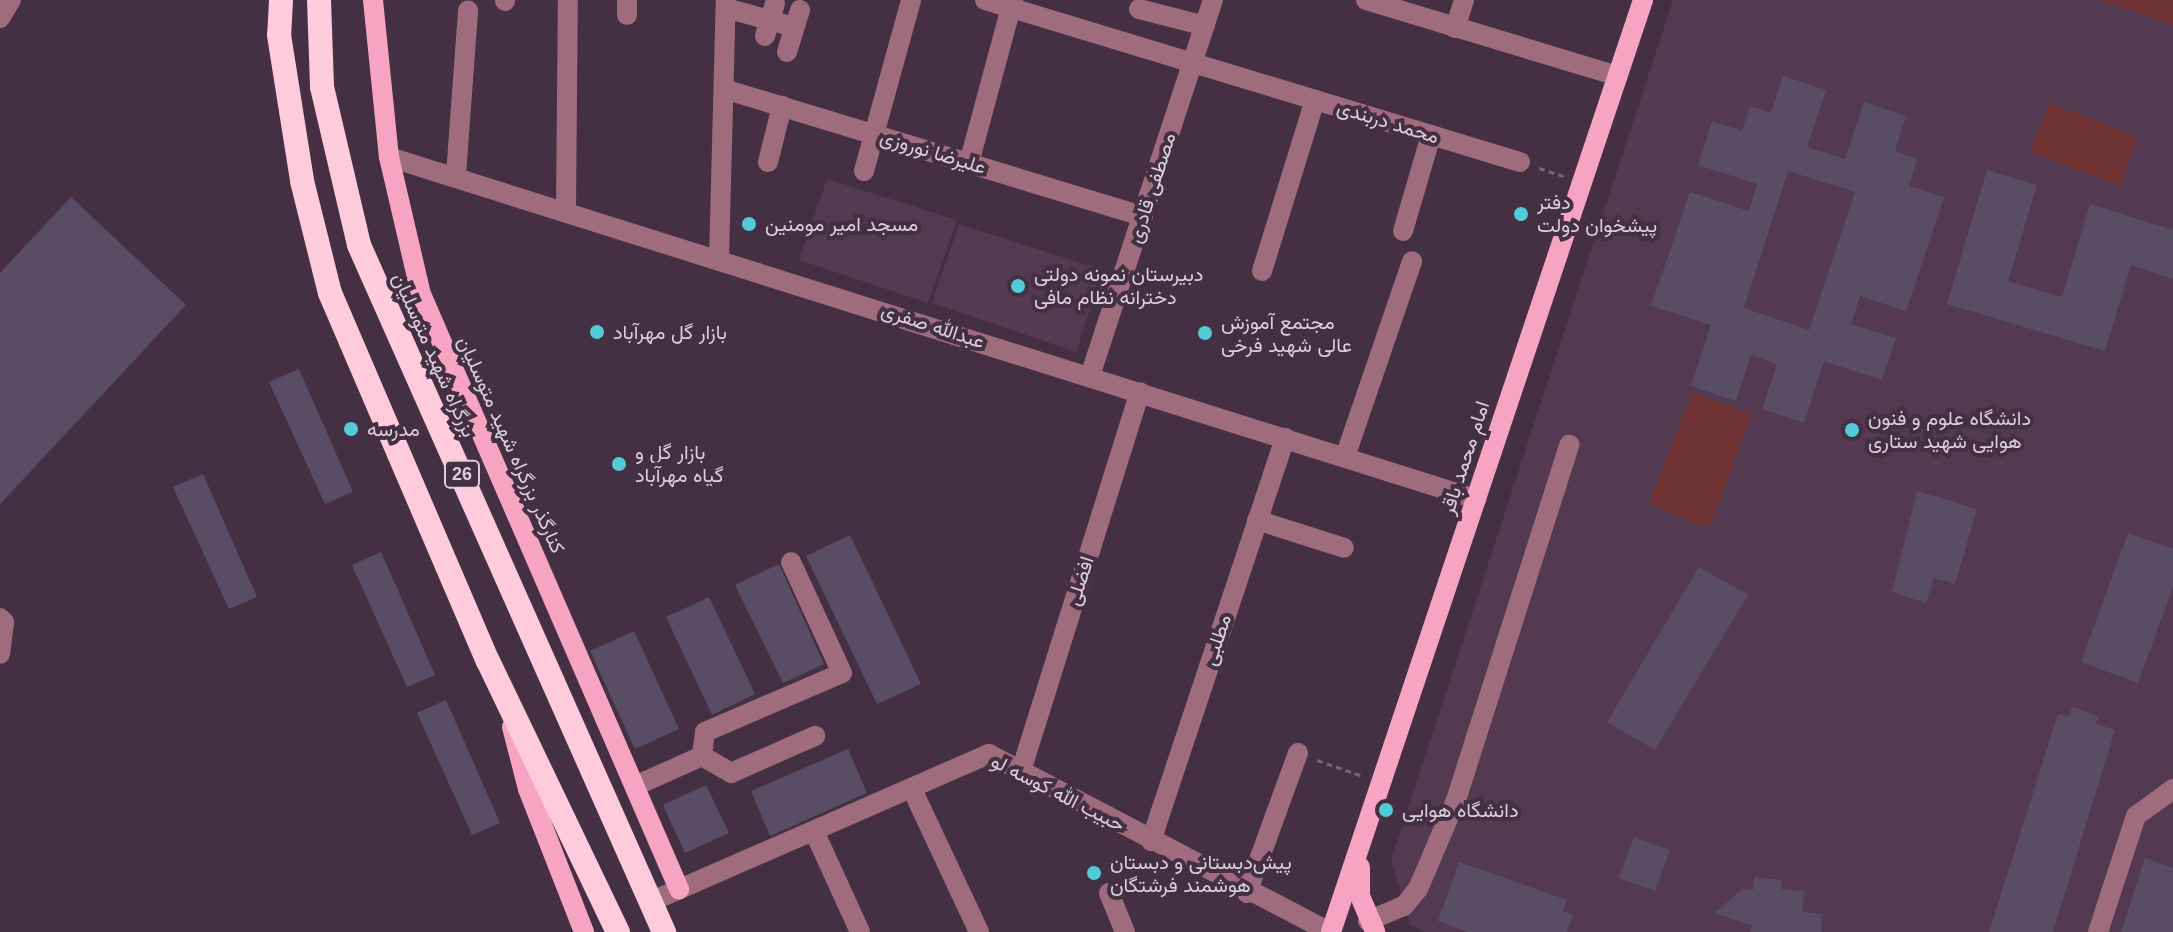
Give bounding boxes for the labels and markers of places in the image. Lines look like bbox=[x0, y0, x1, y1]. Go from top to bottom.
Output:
place label: دفتر پیشخوان دولت bbox=[1537, 190, 1657, 237]
marker: دفتر پیشخوان دولت bbox=[1512, 205, 1530, 223]
place label: مسجد امیر مومنین bbox=[765, 212, 918, 236]
marker: مسجد امیر مومنین bbox=[740, 215, 758, 233]
place label: دبیرستان نمونه دولتی دخترانه نظام مافی bbox=[1034, 262, 1203, 309]
marker: دبیرستان نمونه دولتی دخترانه نظام مافی bbox=[1009, 277, 1027, 295]
place label: مجتمع آموزش عالی شهید فرخی bbox=[1221, 310, 1352, 357]
place label: بازار گل مهرآباد bbox=[613, 320, 727, 344]
marker: بازار گل مهرآباد bbox=[588, 323, 606, 341]
marker: مجتمع آموزش عالی شهید فرخی bbox=[1196, 324, 1214, 342]
place label: دانشگاه علوم و فنون هوایی شهید ستاری bbox=[1868, 406, 2031, 453]
place label: مدرسه bbox=[367, 417, 420, 441]
marker: مدرسه bbox=[342, 420, 360, 438]
marker: دانشگاه علوم و فنون هوایی شهید ستاری bbox=[1843, 421, 1861, 439]
place label: بازار گل و گیاه مهرآباد bbox=[635, 440, 724, 487]
marker: بازار گل و گیاه مهرآباد bbox=[610, 455, 628, 473]
place label: دانشگاه هوایی bbox=[1402, 798, 1518, 822]
marker: دانشگاه هوایی bbox=[1377, 801, 1395, 819]
place label: پیش‌دبستانی و دبستان هوشمند فرشتگان bbox=[1110, 850, 1292, 897]
marker: پیش‌دبستانی و دبستان هوشمند فرشتگان bbox=[1085, 864, 1103, 882]

